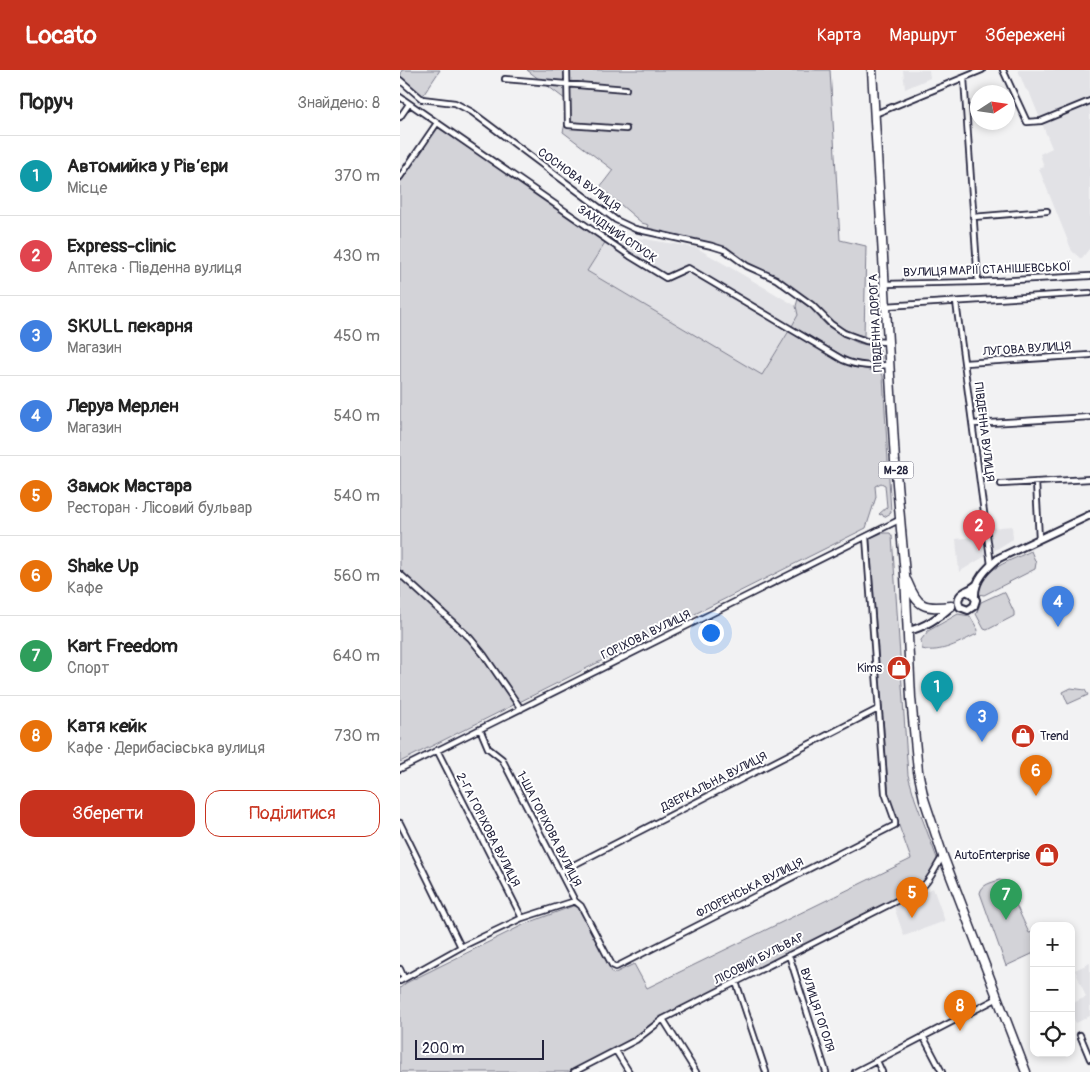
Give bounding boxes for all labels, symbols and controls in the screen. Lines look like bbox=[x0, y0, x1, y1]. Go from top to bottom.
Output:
text: Locato bbox=[25, 21, 97, 50]
text: Карта bbox=[817, 24, 861, 47]
text: Маршрут bbox=[889, 24, 957, 47]
text: Збережені bbox=[985, 24, 1065, 47]
north arrow bbox=[970, 85, 1015, 130]
text: Поруч bbox=[20, 89, 73, 116]
text: Знайдено: 8 bbox=[297, 93, 380, 113]
street label: СОСНОВА ВУЛИЦЯ bbox=[535, 145, 623, 215]
text: Автомийка у Рівʼєри bbox=[67, 154, 228, 178]
text: 1 bbox=[33, 166, 39, 186]
text: 370 m bbox=[334, 166, 380, 186]
text: Місце bbox=[67, 178, 107, 198]
street label: ЗАХІДНИЙ СПУСК bbox=[574, 202, 660, 266]
text: Express-clinic bbox=[67, 234, 176, 258]
text: 2 bbox=[32, 246, 40, 266]
text: 430 m bbox=[333, 246, 380, 266]
text: Аптека · Південна вулиця bbox=[67, 258, 242, 278]
street label: ВУЛИЦЯ МАРІЇ СТАНІШЕВСЬКОЇ bbox=[903, 259, 1071, 280]
street label: ПІВДЕННА ДОРОГА bbox=[866, 273, 886, 372]
text: SKULL пекарня bbox=[67, 314, 193, 338]
text: 3 bbox=[32, 326, 40, 346]
text: 450 m bbox=[333, 326, 380, 346]
text: Магазин bbox=[67, 338, 122, 358]
street label: ЛУГОВА ВУЛИЦЯ bbox=[981, 338, 1072, 360]
street label: ПІВДЕННА ВУЛИЦЯ bbox=[970, 381, 998, 483]
text: Леруа Мерлен bbox=[67, 394, 179, 418]
text: 4 bbox=[31, 406, 41, 426]
text: 540 m bbox=[333, 406, 380, 426]
text: Магазин bbox=[67, 418, 122, 438]
road number: М-28 bbox=[878, 462, 914, 478]
text: Замок Мастара bbox=[67, 474, 192, 498]
text: 5 bbox=[32, 486, 40, 506]
text: 540 m bbox=[333, 486, 380, 506]
text: Ресторан · Лісовий бульвар bbox=[67, 498, 252, 518]
pin: 2 bbox=[963, 510, 995, 551]
text: Shake Up bbox=[67, 554, 139, 578]
text: 6 bbox=[31, 566, 41, 586]
text: 560 m bbox=[333, 566, 380, 586]
text: Кафе bbox=[67, 578, 103, 598]
pin: 4 bbox=[1042, 586, 1074, 627]
street label: ГОРІХОВА ВУЛИЦЯ bbox=[599, 607, 693, 663]
your location bbox=[698, 620, 724, 646]
text: Kart Freedom bbox=[67, 634, 178, 658]
text: 7 bbox=[32, 646, 40, 666]
text: 640 m bbox=[333, 646, 380, 666]
shop icon: Kims bbox=[886, 655, 912, 681]
text: Спорт bbox=[67, 658, 109, 678]
place label: Kims bbox=[857, 661, 883, 676]
pin: 1 bbox=[921, 671, 953, 712]
pin: 3 bbox=[966, 701, 998, 742]
text: Катя кейк bbox=[67, 714, 147, 738]
shop icon: Trend bbox=[1010, 723, 1036, 749]
text: 8 bbox=[32, 726, 40, 746]
text: 730 m bbox=[334, 726, 380, 746]
place label: Trend bbox=[1040, 729, 1069, 744]
text: Кафе · Дерибасівська вулиця bbox=[67, 738, 265, 758]
street label: ДЗЕРКАЛЬНА ВУЛИЦЯ bbox=[657, 749, 770, 816]
pin: 6 bbox=[1020, 755, 1052, 796]
street label: 1-ША ГОРІХОВА ВУЛИЦЯ bbox=[513, 769, 585, 889]
street label: 2-ГА ГОРІХОВА ВУЛИЦЯ bbox=[453, 771, 523, 889]
button: Зберегти bbox=[20, 790, 195, 837]
button: Поділитися bbox=[205, 790, 380, 837]
shop icon: AutoEnterprise bbox=[1034, 842, 1060, 868]
place label: AutoEnterprise bbox=[954, 848, 1030, 863]
street label: ФЛОРЕНСЬКА ВУЛИЦЯ bbox=[694, 854, 806, 922]
pin: 5 bbox=[896, 877, 928, 918]
pin: 7 bbox=[990, 879, 1022, 920]
map controls bbox=[1030, 922, 1075, 1057]
button: + bbox=[1030, 922, 1075, 967]
street label: ЛІСОВИЙ БУЛЬВАР bbox=[711, 930, 806, 989]
street label: ВУЛИЦЯ ГОГОЛЯ bbox=[796, 966, 838, 1054]
button: − bbox=[1030, 967, 1075, 1012]
pin: 8 bbox=[944, 990, 976, 1031]
button: locate bbox=[1030, 1012, 1075, 1057]
scale bar bbox=[415, 1037, 544, 1060]
text: 200 m bbox=[422, 1040, 464, 1057]

